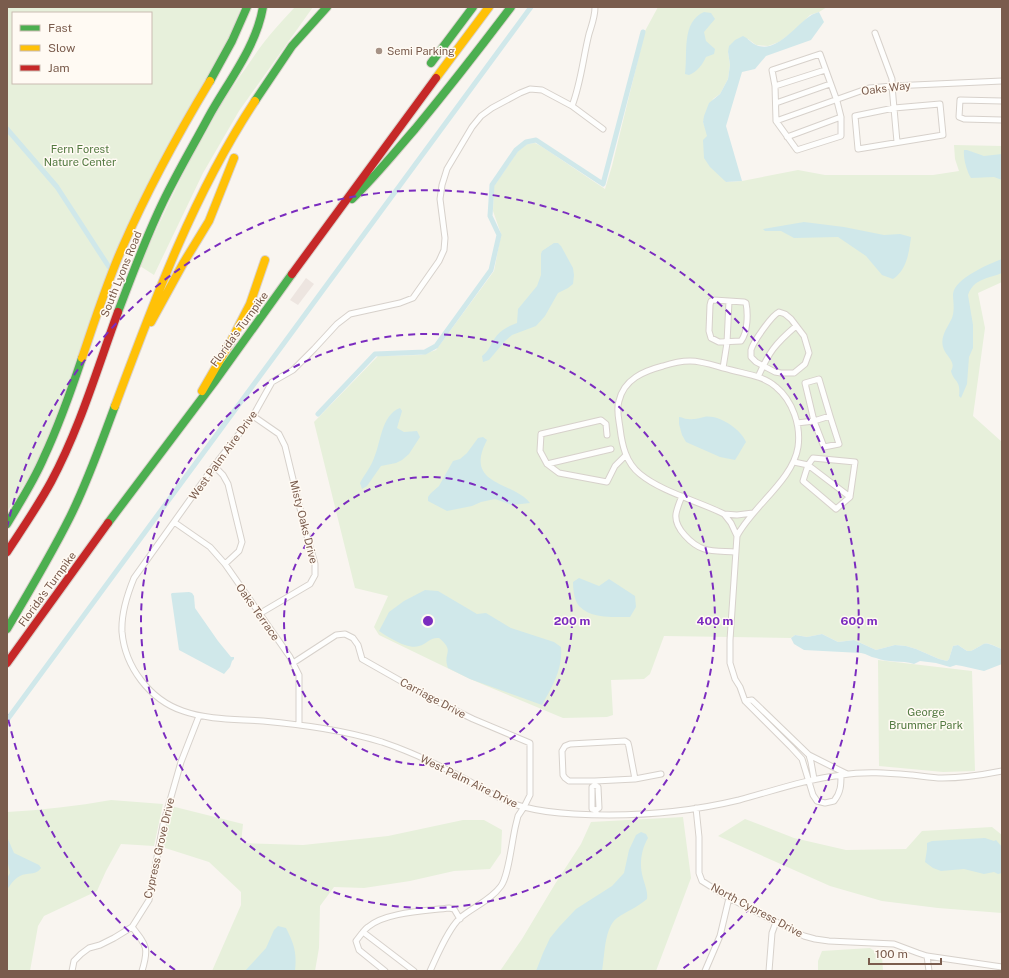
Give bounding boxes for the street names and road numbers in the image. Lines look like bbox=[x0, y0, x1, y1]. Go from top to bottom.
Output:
street label: Oaks Way bbox=[861, 79, 912, 97]
street label: South Lyons Road bbox=[98, 229, 144, 319]
street label: Florida's Turnpike bbox=[208, 289, 270, 369]
street label: West Palm Aire Drive bbox=[187, 408, 259, 502]
street label: Misty Oaks Drive bbox=[288, 479, 320, 565]
street label: Florida's Turnpike bbox=[16, 549, 78, 629]
street label: Oaks Terrace bbox=[234, 581, 282, 643]
street label: Carriage Drive bbox=[398, 676, 468, 720]
street label: West Palm Aire Drive bbox=[418, 752, 520, 810]
street label: Cypress Grove Drive bbox=[142, 796, 176, 900]
street label: North Cypress Drive bbox=[709, 881, 805, 939]

